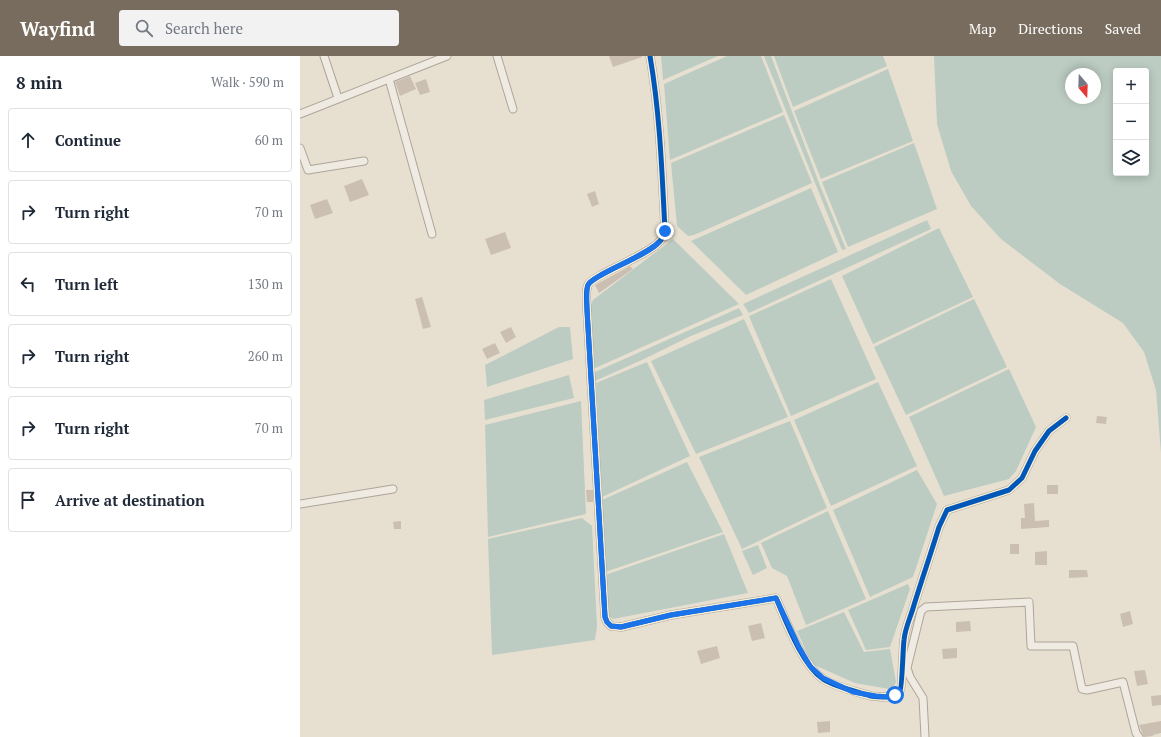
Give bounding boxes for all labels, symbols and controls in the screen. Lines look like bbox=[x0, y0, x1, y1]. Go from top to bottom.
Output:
search box bbox=[119, 10, 399, 46]
text: Wayfind bbox=[20, 16, 95, 41]
icon: search bbox=[133, 17, 155, 39]
text: Search here bbox=[165, 18, 243, 38]
text: Map bbox=[969, 19, 996, 38]
text: Directions bbox=[1018, 19, 1083, 38]
text: Saved bbox=[1105, 19, 1141, 38]
north arrow bbox=[1065, 68, 1101, 104]
map controls bbox=[1113, 68, 1149, 176]
button: + bbox=[1113, 68, 1149, 104]
text: 8 min bbox=[16, 71, 63, 94]
text: Walk · 590 m bbox=[211, 73, 284, 91]
button: − bbox=[1113, 104, 1149, 140]
icon: ahead bbox=[17, 129, 39, 151]
text: Continue bbox=[55, 130, 121, 150]
text: 60 m bbox=[255, 131, 283, 149]
button: layers bbox=[1113, 140, 1149, 176]
icon: right bbox=[17, 201, 39, 223]
text: Turn right bbox=[55, 202, 130, 222]
text: 70 m bbox=[255, 203, 283, 221]
route end bbox=[656, 222, 674, 240]
icon: left bbox=[17, 273, 39, 295]
text: Turn left bbox=[55, 274, 119, 294]
text: 130 m bbox=[248, 275, 283, 293]
icon: right bbox=[17, 345, 39, 367]
text: Turn right bbox=[55, 346, 130, 366]
text: 260 m bbox=[248, 347, 283, 365]
icon: right bbox=[17, 417, 39, 439]
text: Turn right bbox=[55, 418, 130, 438]
text: 70 m bbox=[255, 419, 283, 437]
icon: arrive bbox=[17, 489, 39, 511]
text: Arrive at destination bbox=[55, 490, 205, 510]
route start bbox=[886, 686, 904, 704]

